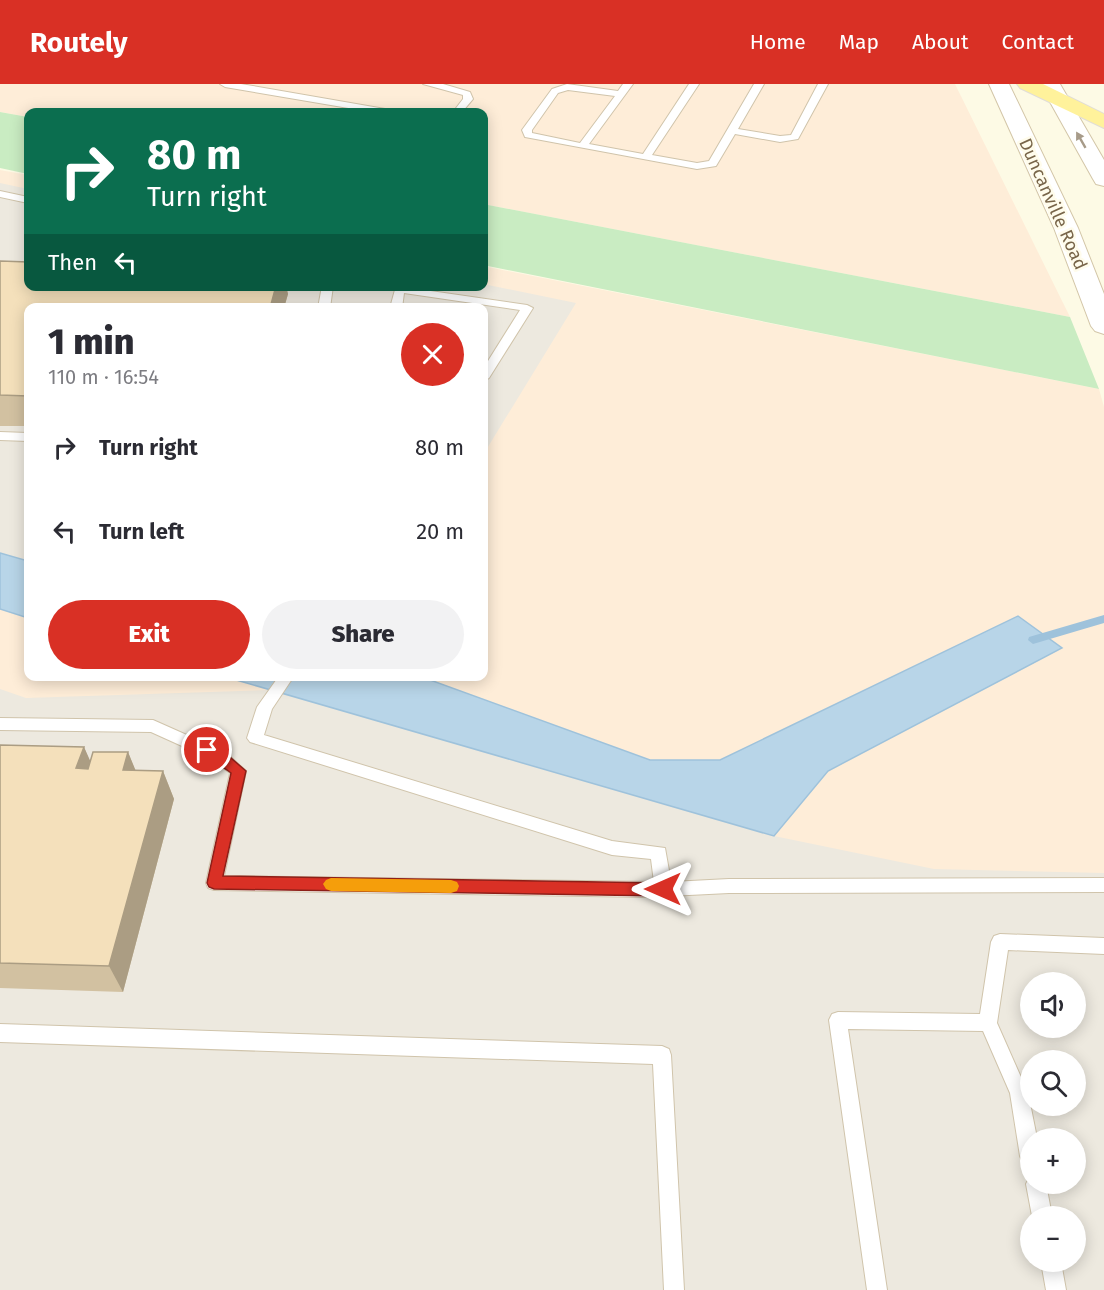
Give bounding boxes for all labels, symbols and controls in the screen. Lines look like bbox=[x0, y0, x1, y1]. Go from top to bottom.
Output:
text: Routely bbox=[30, 26, 128, 59]
text: Home bbox=[750, 29, 806, 55]
text: Map bbox=[839, 29, 879, 55]
text: About bbox=[912, 29, 969, 55]
text: Contact bbox=[1002, 29, 1074, 55]
text: 80 m bbox=[147, 130, 241, 180]
one-way arrow bbox=[1076, 131, 1086, 148]
icon: right bbox=[48, 132, 126, 210]
street label: Duncanville Road bbox=[1014, 135, 1092, 273]
text: Turn right bbox=[147, 181, 267, 213]
icon: left bbox=[109, 246, 142, 279]
text: Then bbox=[48, 249, 97, 276]
text: 1 min bbox=[48, 320, 134, 364]
button: close bbox=[401, 323, 464, 386]
text: 110 m · 16:54 bbox=[48, 365, 159, 389]
icon: right bbox=[48, 431, 81, 464]
text: Turn right bbox=[99, 434, 198, 461]
text: 80 m bbox=[415, 434, 464, 461]
icon: left bbox=[48, 515, 81, 548]
text: Turn left bbox=[99, 518, 184, 545]
text: 20 m bbox=[416, 518, 464, 545]
button: Exit bbox=[48, 600, 250, 669]
button: Share bbox=[262, 600, 464, 669]
pin bbox=[181, 724, 232, 775]
icon: arrive bbox=[190, 733, 223, 766]
position arrow bbox=[631, 857, 695, 921]
map controls bbox=[1020, 972, 1086, 1272]
button: sound bbox=[1020, 972, 1086, 1038]
button: search bbox=[1020, 1050, 1086, 1116]
button: + bbox=[1020, 1128, 1086, 1194]
button: − bbox=[1020, 1206, 1086, 1272]

